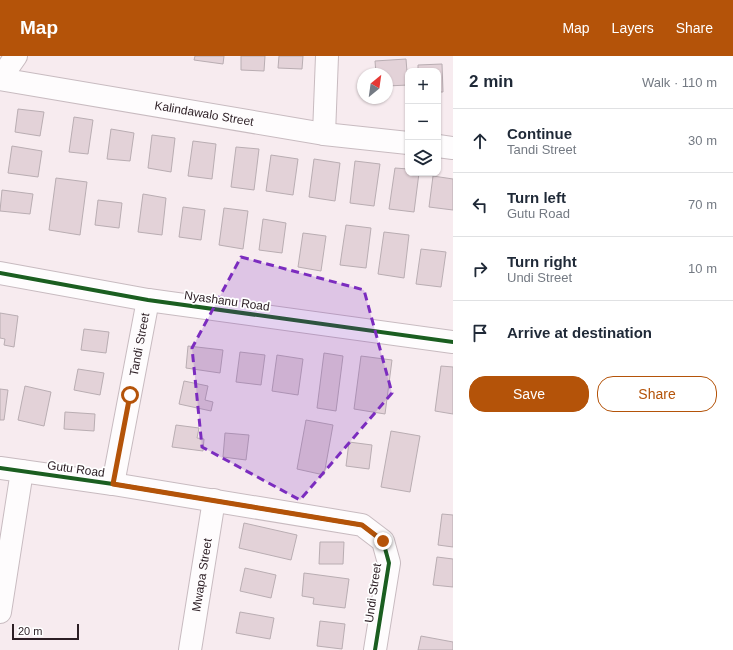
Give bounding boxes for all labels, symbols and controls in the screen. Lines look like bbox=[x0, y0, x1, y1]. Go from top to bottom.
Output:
text: Map bbox=[20, 17, 58, 38]
text: Map bbox=[562, 20, 590, 36]
text: Layers bbox=[612, 20, 654, 36]
text: Share bbox=[676, 20, 713, 36]
north arrow bbox=[357, 68, 393, 104]
map controls bbox=[405, 68, 441, 176]
button: + bbox=[405, 68, 441, 104]
text: 2 min bbox=[469, 72, 513, 91]
text: Walk · 110 m bbox=[642, 75, 717, 90]
street label: Kalindawalo Street bbox=[153, 98, 255, 129]
button: − bbox=[405, 104, 441, 140]
text: Continue bbox=[507, 125, 572, 142]
icon: ahead bbox=[469, 130, 491, 152]
text: 30 m bbox=[688, 133, 717, 148]
button: layers bbox=[405, 140, 441, 176]
text: Tandi Street bbox=[507, 142, 576, 157]
text: Turn left bbox=[507, 189, 566, 206]
icon: left bbox=[469, 194, 491, 216]
text: 70 m bbox=[688, 197, 717, 212]
text: Gutu Road bbox=[507, 206, 570, 221]
text: Turn right bbox=[507, 253, 577, 270]
icon: right bbox=[469, 258, 491, 280]
text: 10 m bbox=[688, 261, 717, 276]
text: Undi Street bbox=[507, 270, 572, 285]
street label: Nyashanu Road bbox=[183, 288, 271, 314]
street label: Tandi Street bbox=[127, 311, 153, 377]
icon: arrive bbox=[469, 322, 491, 344]
text: Arrive at destination bbox=[507, 324, 652, 341]
button: Save bbox=[469, 376, 589, 412]
button: Share bbox=[597, 376, 717, 412]
route start bbox=[121, 386, 139, 404]
street label: Gutu Road bbox=[46, 458, 106, 480]
route end bbox=[374, 532, 392, 550]
street label: Mwapa Street bbox=[189, 537, 215, 613]
street label: Undi Street bbox=[362, 562, 384, 624]
scale bar bbox=[12, 622, 79, 641]
text: 20 m bbox=[18, 625, 42, 637]

